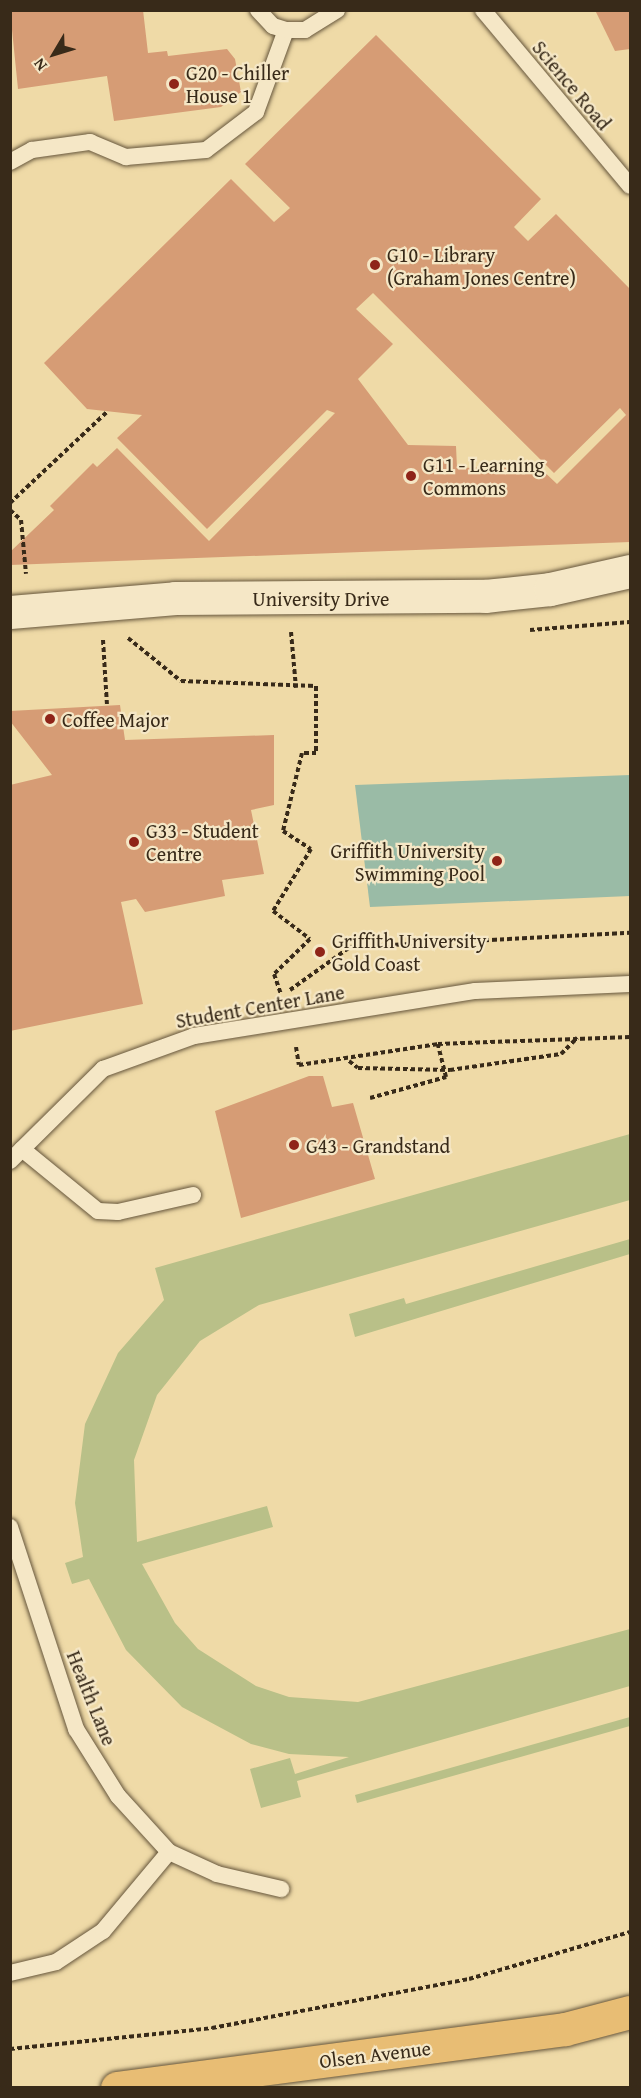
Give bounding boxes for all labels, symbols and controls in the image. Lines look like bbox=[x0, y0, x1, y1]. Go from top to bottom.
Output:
north arrow bbox=[24, 24, 84, 84]
street label: Science Road bbox=[528, 35, 616, 135]
text: N bbox=[27, 53, 53, 77]
place label: G20 - Chiller House 1 bbox=[186, 60, 289, 107]
marker: G20 - Chiller House 1 bbox=[167, 77, 181, 91]
place label: G10 - Library (Graham Jones Centre) bbox=[387, 242, 576, 289]
marker: G10 - Library (Graham Jones Centre) bbox=[368, 258, 382, 272]
place label: G11 - Learning Commons bbox=[423, 452, 545, 499]
marker: G11 - Learning Commons bbox=[404, 469, 418, 483]
street label: University Drive bbox=[253, 586, 389, 610]
place label: Coffee Major bbox=[62, 707, 169, 731]
marker: Coffee Major bbox=[43, 712, 57, 726]
place label: G33 - Student Centre bbox=[146, 819, 259, 866]
marker: G33 - Student Centre bbox=[127, 835, 141, 849]
place label: Griffith University Swimming Pool bbox=[331, 838, 485, 885]
marker: Griffith University Swimming Pool bbox=[490, 854, 504, 868]
place label: Griffith University Gold Coast bbox=[332, 928, 486, 975]
marker: Griffith University Gold Coast bbox=[313, 945, 327, 959]
street label: Student Center Lane bbox=[174, 979, 346, 1033]
place label: G43 - Grandstand bbox=[306, 1133, 450, 1157]
marker: G43 - Grandstand bbox=[287, 1138, 301, 1152]
street label: Health Lane bbox=[62, 1647, 122, 1749]
street label: Olsen Avenue bbox=[318, 2035, 432, 2073]

